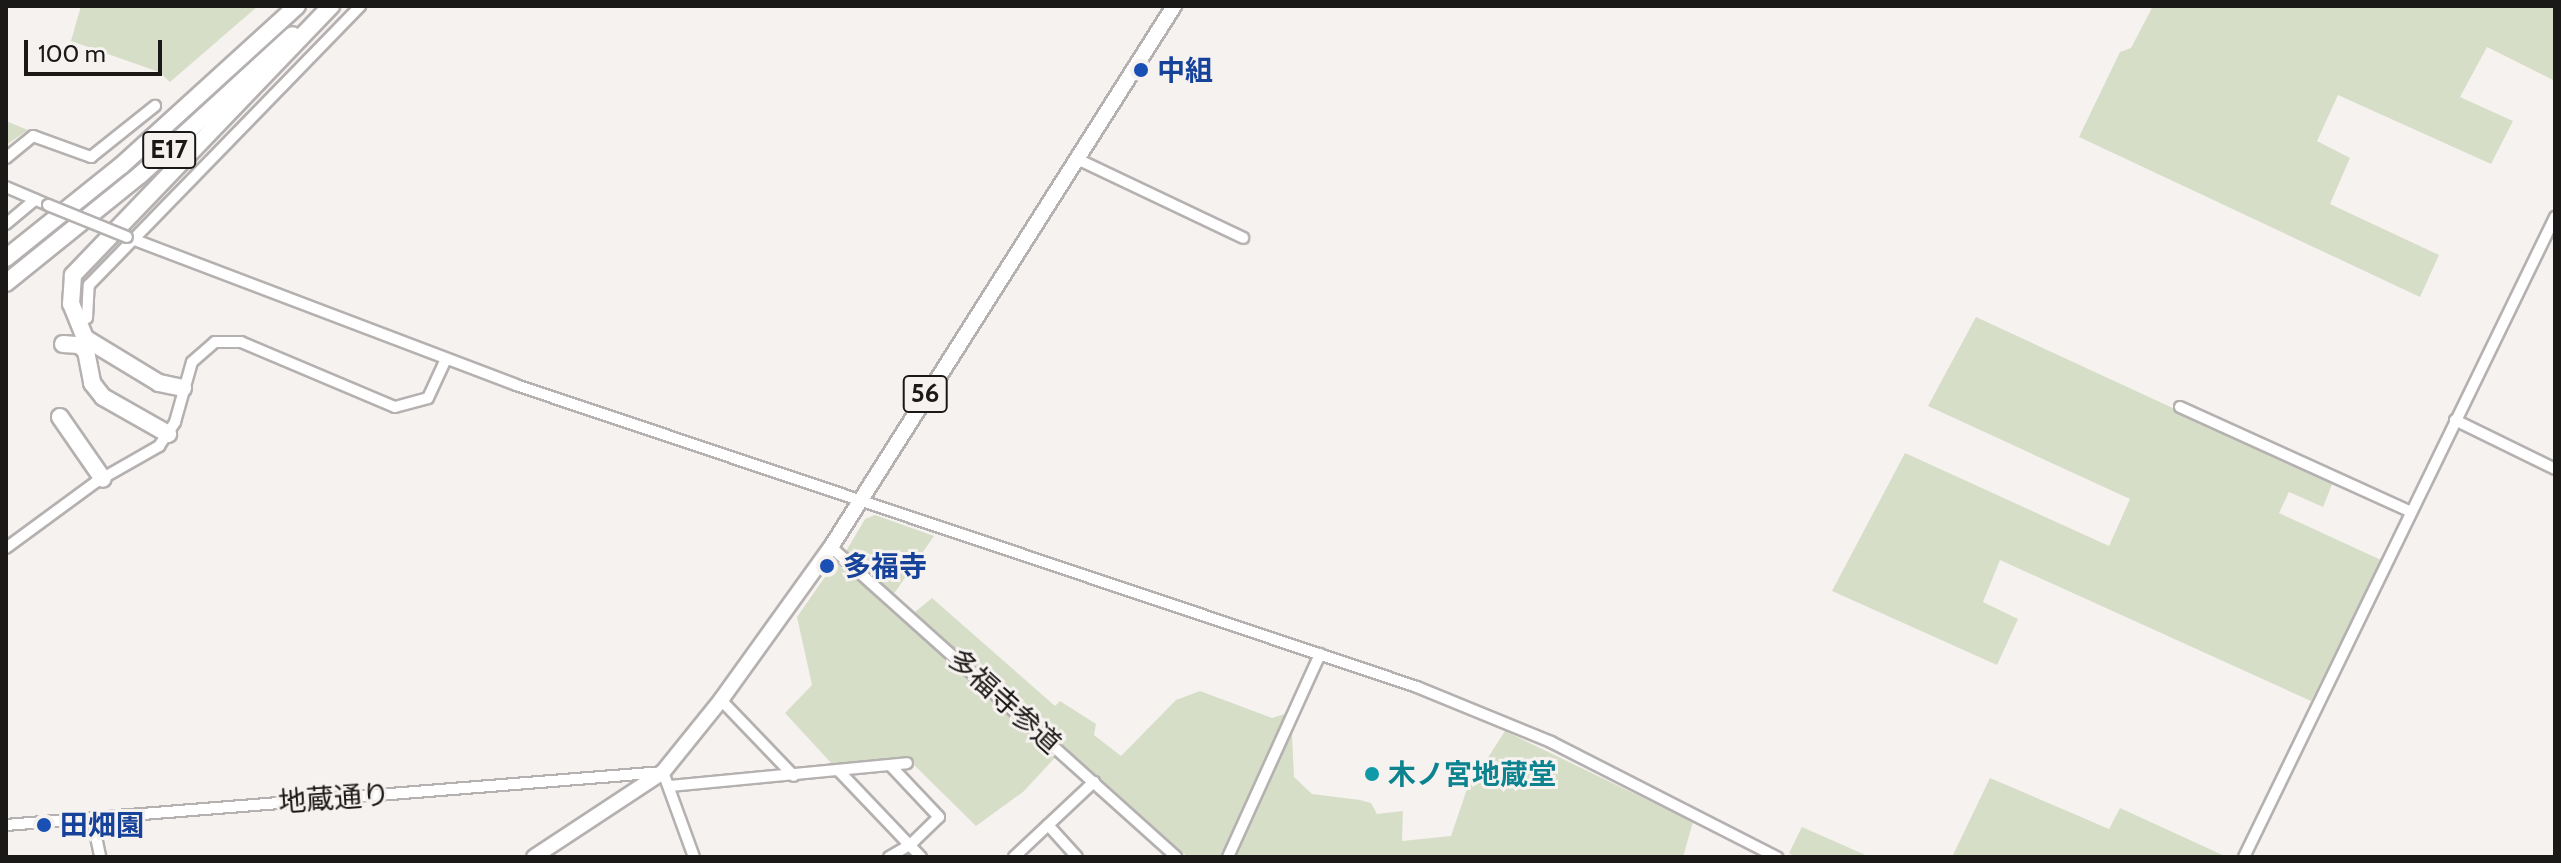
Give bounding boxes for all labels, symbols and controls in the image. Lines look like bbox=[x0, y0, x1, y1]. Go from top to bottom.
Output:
scale bar bbox=[28, 24, 166, 74]
text: 100 m bbox=[38, 39, 106, 68]
place label: 中組 bbox=[1157, 53, 1213, 87]
marker: 中組 bbox=[1132, 61, 1150, 79]
road number: E17 bbox=[141, 128, 197, 172]
road number: 56 bbox=[901, 372, 949, 416]
place label: 多福寺 bbox=[843, 549, 927, 583]
marker: 多福寺 bbox=[818, 557, 836, 575]
street label: 多福寺参道 bbox=[942, 642, 1068, 760]
place label: 木ノ宮地蔵堂 bbox=[1388, 757, 1556, 791]
marker: 木ノ宮地蔵堂 bbox=[1363, 765, 1381, 783]
street label: 地蔵通り bbox=[277, 777, 391, 819]
place label: 田畑園 bbox=[60, 808, 144, 842]
marker: 田畑園 bbox=[35, 816, 53, 834]

